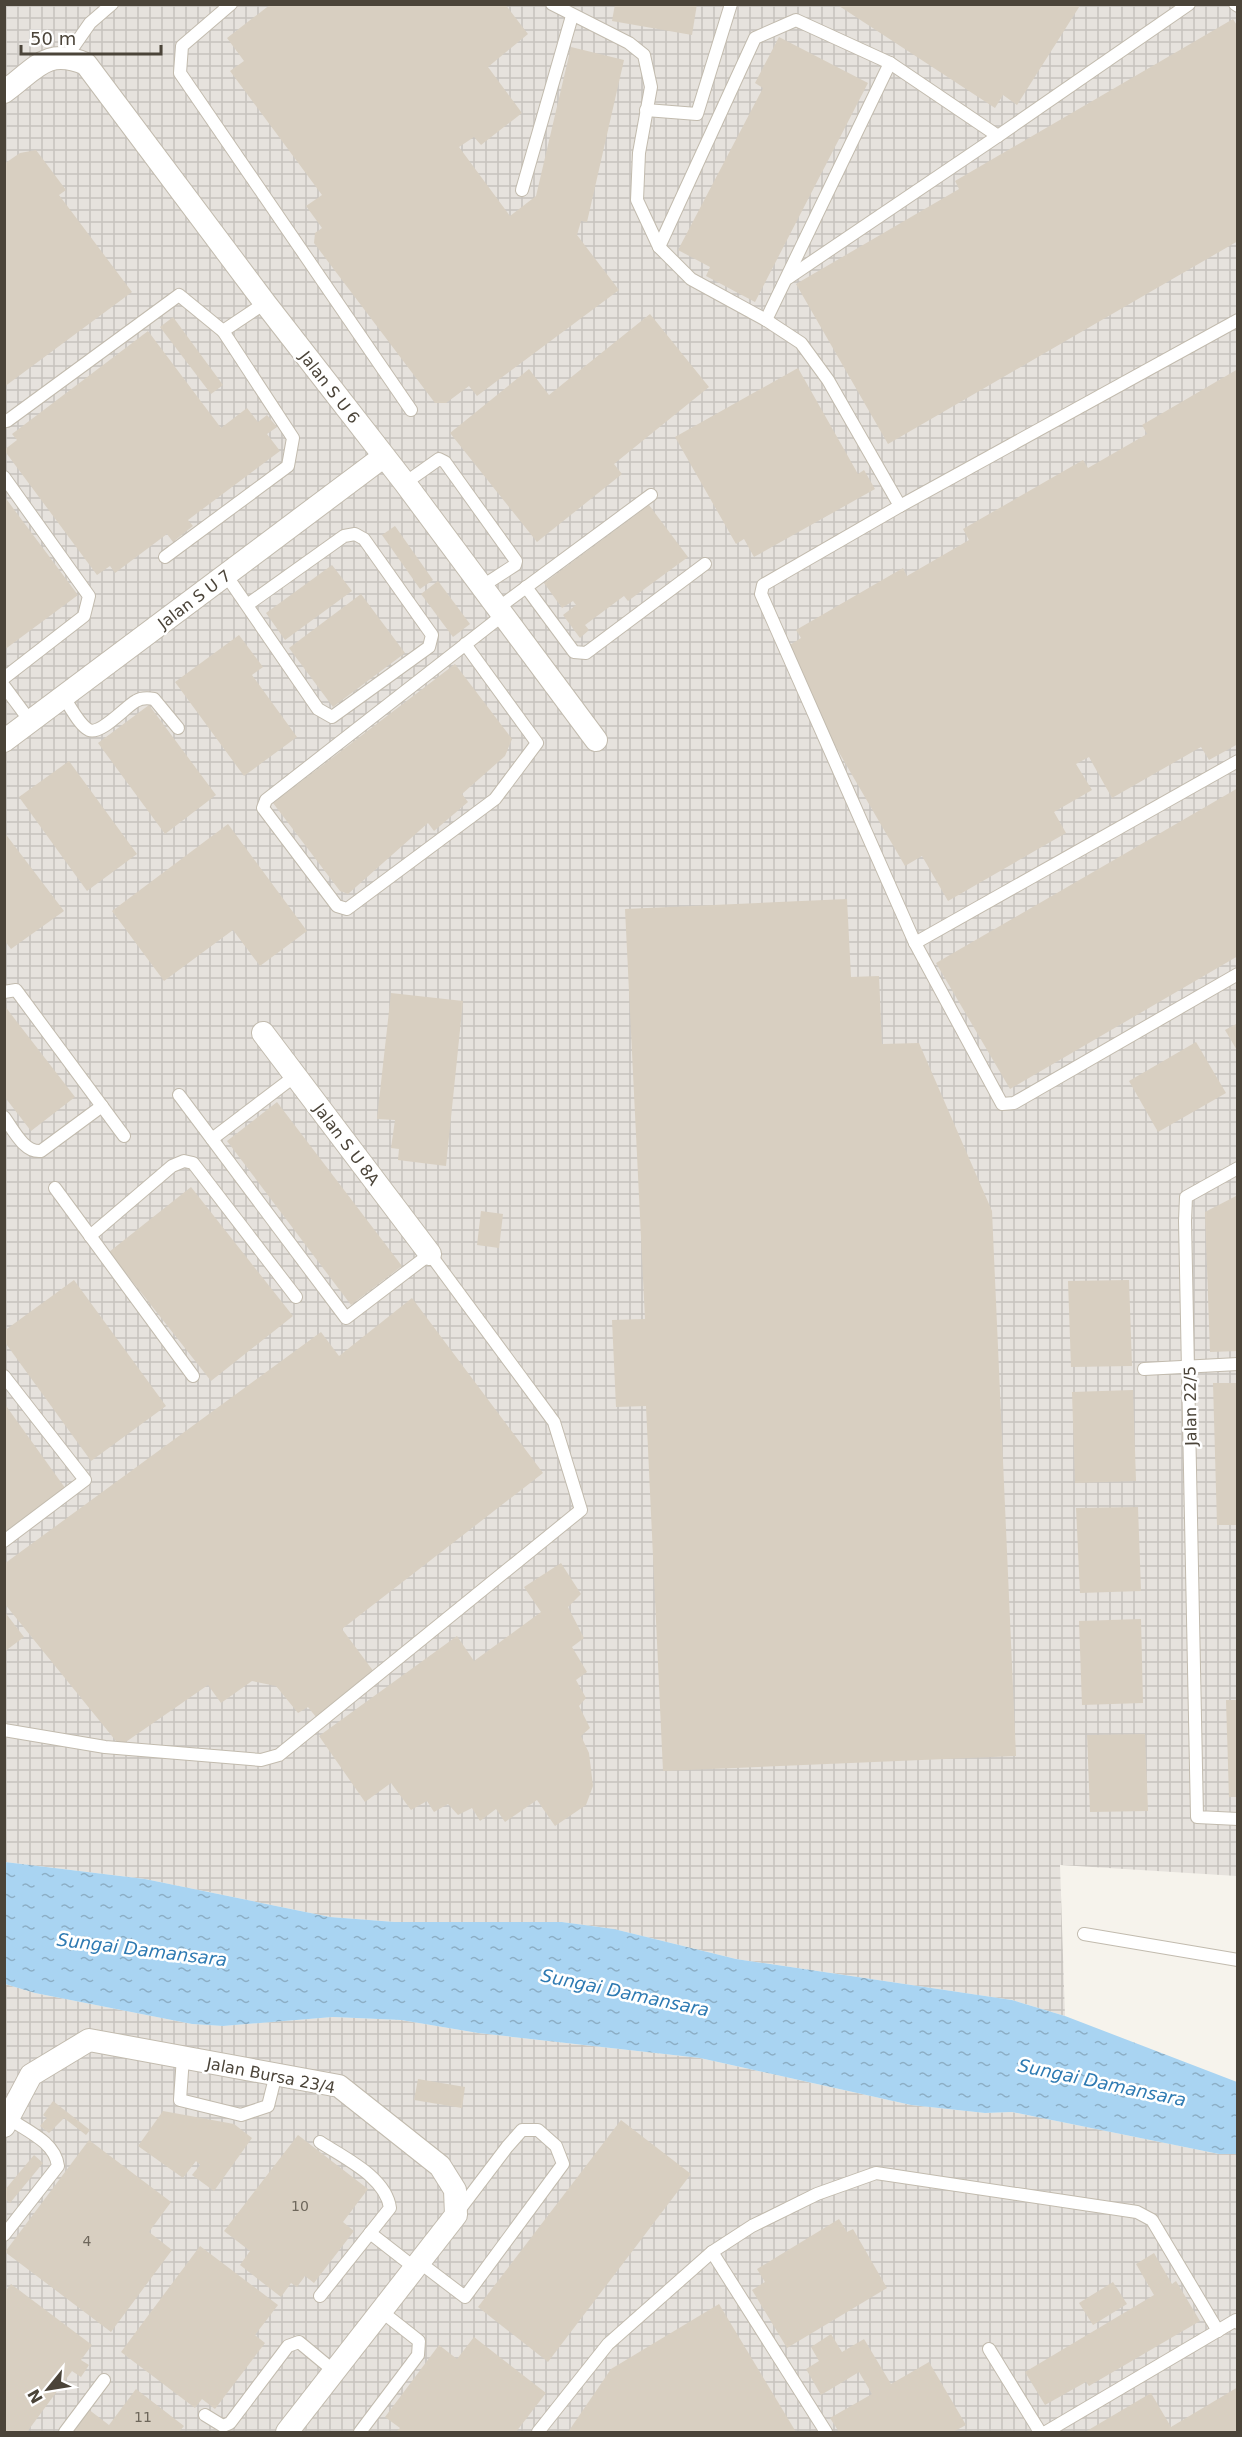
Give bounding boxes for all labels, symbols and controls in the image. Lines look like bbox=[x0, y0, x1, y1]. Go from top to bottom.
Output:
scale bar bbox=[21, 18, 160, 56]
text: 50 m bbox=[30, 28, 76, 49]
street label: Jalan S U 6 bbox=[295, 347, 364, 427]
street label: Jalan S U 7 bbox=[153, 566, 234, 634]
street label: Jalan S U 8A bbox=[309, 1099, 383, 1189]
street label: Jalan 22/5 bbox=[1180, 1366, 1201, 1447]
water label: Sungai Damansara bbox=[56, 1929, 228, 1970]
water label: Sungai Damansara bbox=[539, 1964, 711, 2021]
street label: Jalan Bursa 23/4 bbox=[204, 2053, 337, 2097]
water label: Sungai Damansara bbox=[1016, 2054, 1188, 2111]
house number: 10 bbox=[291, 2198, 309, 2214]
house number: 4 bbox=[83, 2233, 92, 2249]
north arrow bbox=[18, 2359, 78, 2419]
text: N bbox=[24, 2386, 47, 2407]
house number: 11 bbox=[134, 2409, 152, 2425]

